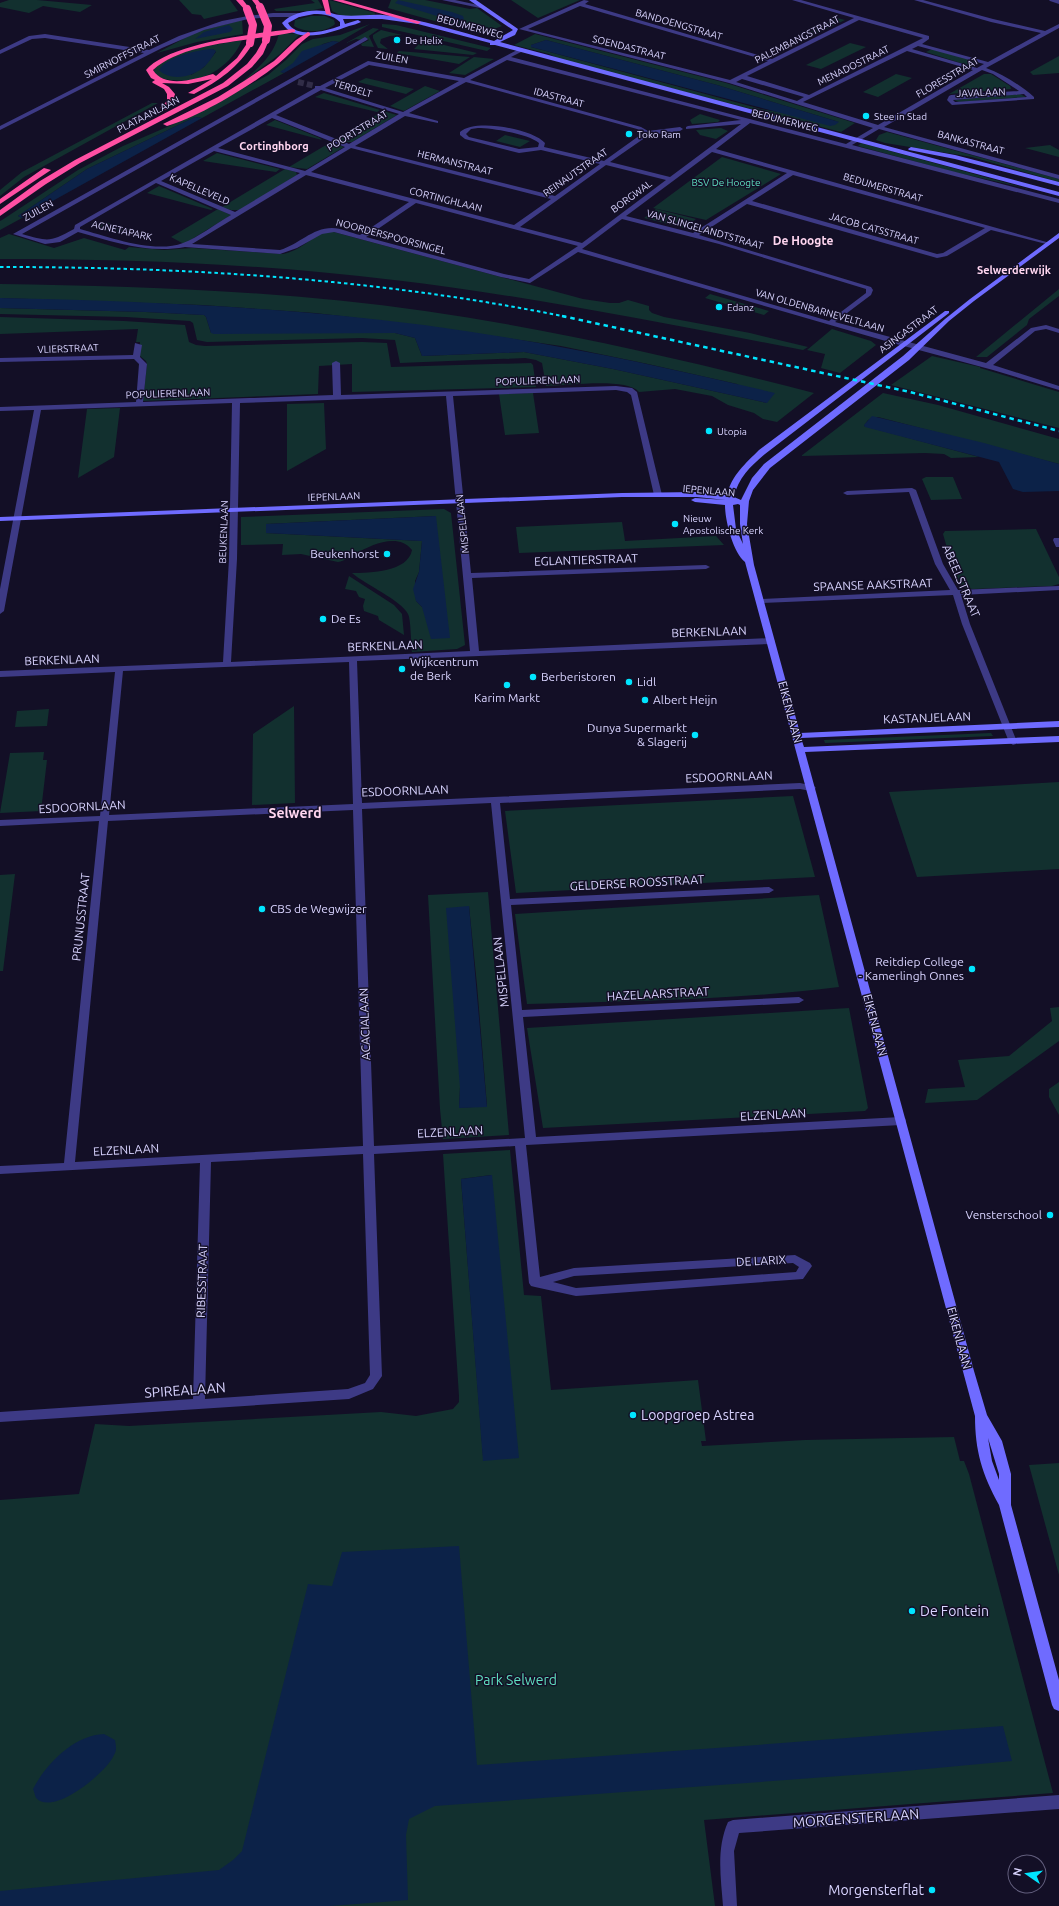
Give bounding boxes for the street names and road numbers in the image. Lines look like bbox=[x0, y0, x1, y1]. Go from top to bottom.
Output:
street label: BANDOENGSTRAAT bbox=[634, 7, 724, 42]
street label: BEDUMERWEG bbox=[436, 12, 504, 41]
street label: PALEMBANGSTRAAT bbox=[753, 13, 842, 66]
street label: SMIRNOFFSTRAAT bbox=[82, 32, 162, 80]
street label: SOENDASTRAAT bbox=[591, 33, 667, 62]
street label: MENADOSTRAAT bbox=[816, 43, 891, 88]
street label: ZUILEN bbox=[375, 49, 409, 66]
street label: FLORESSTRAAT bbox=[914, 55, 981, 100]
street label: TERDELT bbox=[332, 77, 374, 100]
street label: IDASTRAAT bbox=[532, 85, 586, 110]
street label: JAVALAAN bbox=[956, 86, 1006, 99]
street label: PLATAANLAAN bbox=[115, 94, 181, 135]
street label: BEDUMERWEG bbox=[751, 107, 819, 134]
street label: POORTSTRAAT bbox=[325, 108, 390, 153]
street label: BANKASTRAAT bbox=[936, 128, 1006, 157]
street label: REINAUTSTRAAT bbox=[541, 146, 610, 199]
street label: HERMANSTRAAT bbox=[416, 148, 494, 177]
street label: BEDUMERSTRAAT bbox=[842, 171, 924, 204]
street label: KAPELLEVELD bbox=[168, 172, 232, 207]
street label: BORGWAL bbox=[609, 178, 654, 215]
street label: CORTINGHLAAN bbox=[408, 185, 483, 214]
street label: ZUILEN bbox=[21, 198, 55, 223]
street label: VAN SLINGELANDTSTRAAT bbox=[645, 207, 765, 252]
street label: JACOB CATSSTRAAT bbox=[828, 210, 920, 247]
street label: NOORDERSPOORSINGEL bbox=[335, 217, 447, 256]
street label: AGNETAPARK bbox=[91, 218, 153, 243]
street label: VAN OLDENBARNEVELTLAAN bbox=[754, 287, 886, 334]
street label: ASINGASTRAAT bbox=[877, 304, 940, 355]
street label: VLIERSTRAAT bbox=[37, 342, 99, 355]
street label: POPULIERENLAAN bbox=[496, 374, 581, 387]
street label: POPULIERENLAAN bbox=[126, 387, 211, 400]
street label: IEPENLAAN bbox=[682, 483, 736, 498]
street label: IEPENLAAN bbox=[307, 490, 361, 503]
street label: MISPELLAAN bbox=[454, 494, 471, 554]
street label: BEUKENLAAN bbox=[217, 500, 230, 564]
street label: ABEELSTRAAT bbox=[940, 542, 983, 620]
street label: EGLANTIERSTRAAT bbox=[534, 551, 639, 568]
street label: SPAANSE AAKSTRAAT bbox=[813, 576, 933, 593]
street label: BERKENLAAN bbox=[671, 624, 747, 639]
street label: BERKENLAAN bbox=[347, 638, 423, 653]
street label: BERKENLAAN bbox=[24, 652, 100, 667]
street label: EIKENLAAN bbox=[776, 680, 805, 744]
street label: KASTANJELAAN bbox=[883, 709, 971, 726]
street label: ESDOORNLAAN bbox=[685, 768, 773, 785]
street label: ESDOORNLAAN bbox=[361, 782, 449, 799]
street label: ESDOORNLAAN bbox=[38, 798, 126, 815]
street label: PRUNUSSTRAAT bbox=[69, 872, 92, 962]
street label: GELDERSE ROOSSTRAAT bbox=[570, 872, 705, 893]
street label: MISPELLAAN bbox=[490, 936, 511, 1008]
street label: HAZELAARSTRAAT bbox=[606, 984, 710, 1003]
street label: ACACIALAAN bbox=[357, 988, 372, 1060]
street label: EIKENLAAN bbox=[861, 993, 890, 1057]
street label: ELZENLAAN bbox=[740, 1106, 806, 1123]
street label: ELZENLAAN bbox=[417, 1123, 483, 1140]
street label: ELZENLAAN bbox=[93, 1141, 159, 1158]
street label: RIBESSTRAAT bbox=[194, 1243, 209, 1318]
street label: DE LARIX bbox=[736, 1253, 787, 1268]
street label: EIKENLAAN bbox=[945, 1306, 974, 1370]
street label: SPIREALAAN bbox=[144, 1379, 226, 1401]
street label: MORGENSTERLAAN bbox=[792, 1806, 920, 1830]

